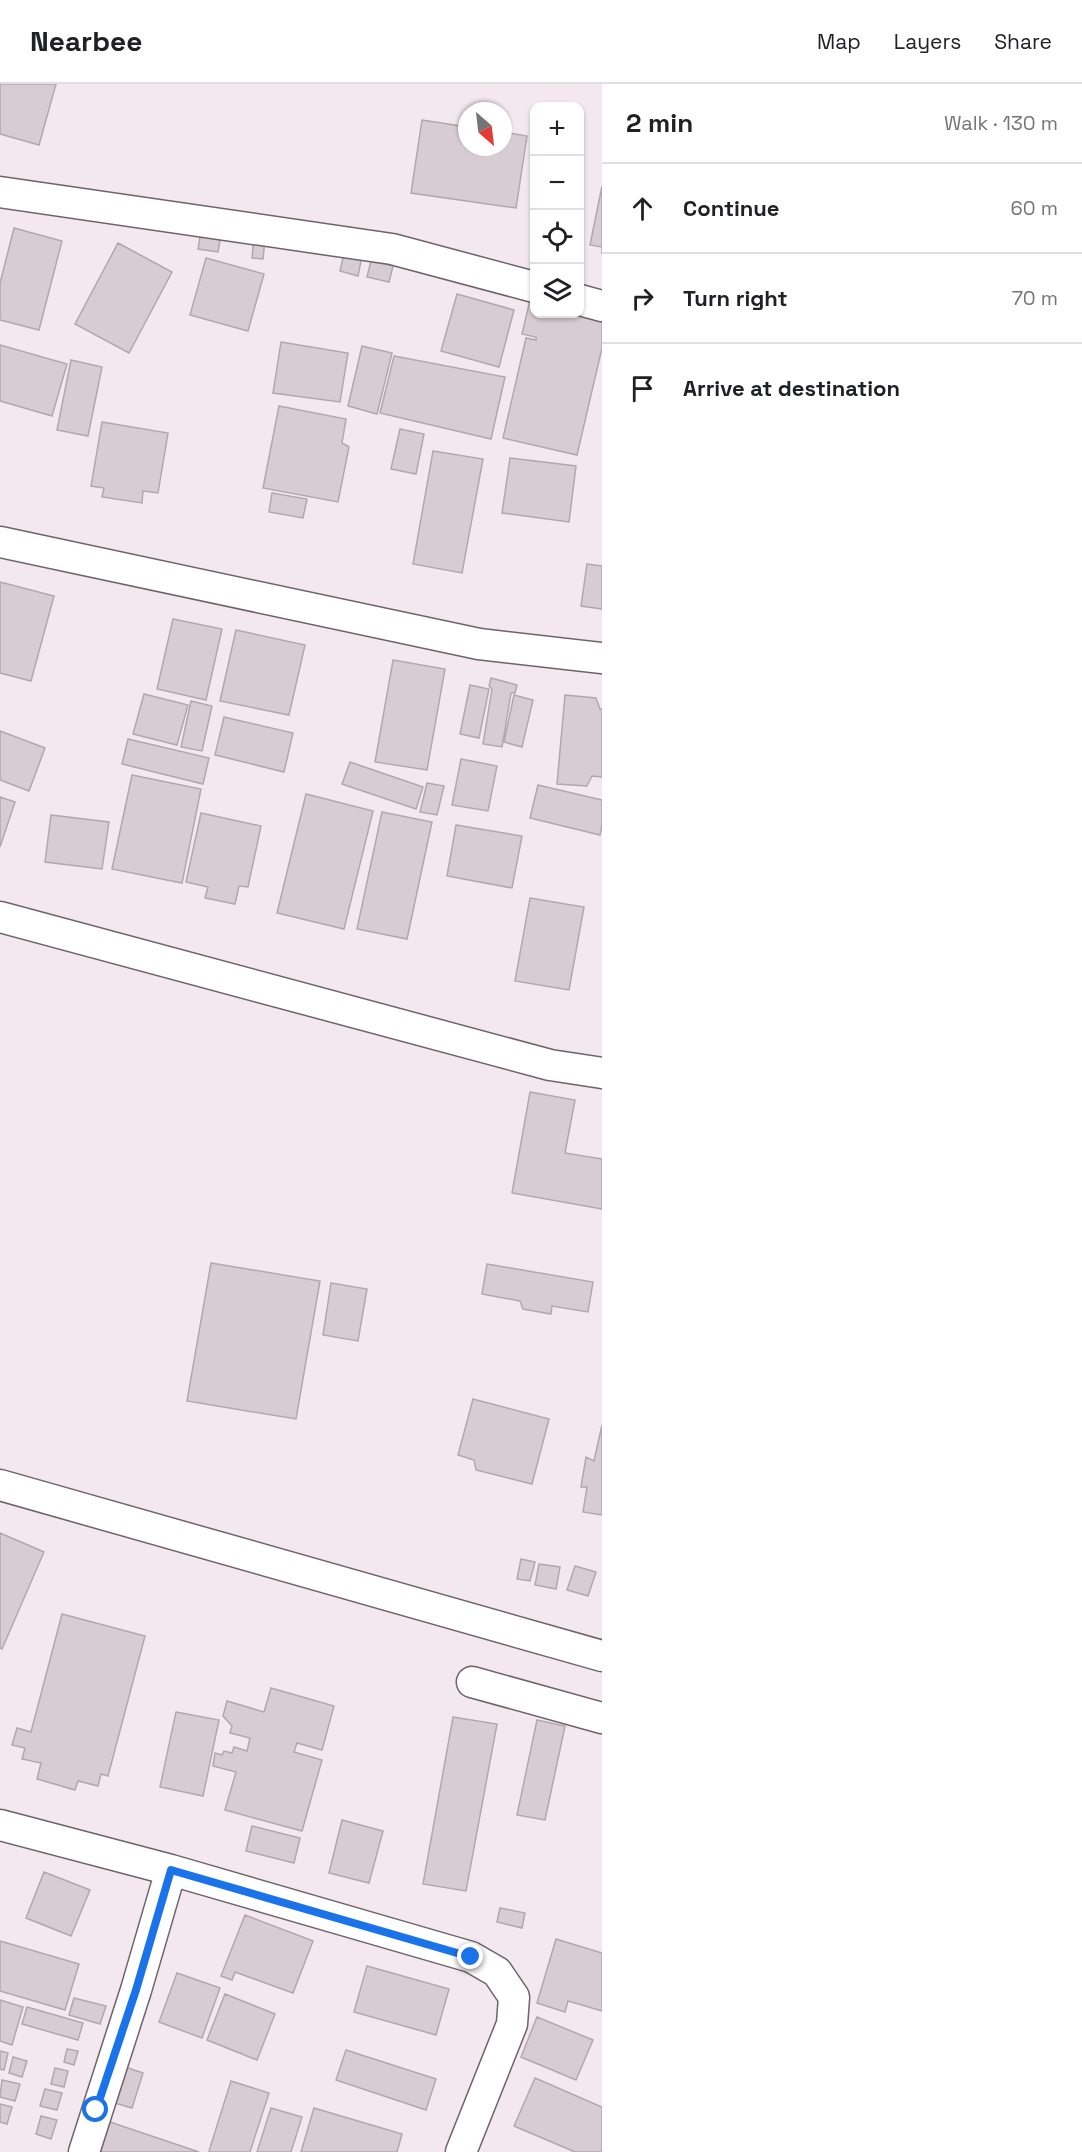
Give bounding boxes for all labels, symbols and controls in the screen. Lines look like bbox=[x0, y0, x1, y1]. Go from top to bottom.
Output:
text: Nearbee bbox=[30, 23, 142, 59]
text: Map bbox=[817, 28, 861, 55]
text: Layers bbox=[894, 28, 961, 55]
text: Share bbox=[994, 28, 1052, 55]
north arrow bbox=[458, 102, 512, 156]
map controls bbox=[530, 102, 584, 318]
button: + bbox=[530, 102, 584, 156]
text: 2 min bbox=[626, 106, 693, 140]
text: Walk · 130 m bbox=[944, 110, 1058, 136]
button: − bbox=[530, 156, 584, 210]
icon: ahead bbox=[626, 192, 659, 225]
text: Continue bbox=[683, 194, 779, 222]
text: 60 m bbox=[1011, 195, 1058, 221]
button: locate bbox=[530, 210, 584, 264]
button: layers bbox=[530, 264, 584, 318]
icon: right bbox=[626, 282, 659, 315]
text: Turn right bbox=[683, 284, 788, 312]
text: 70 m bbox=[1012, 285, 1058, 311]
icon: arrive bbox=[626, 372, 659, 405]
text: Arrive at destination bbox=[683, 374, 900, 402]
route end bbox=[457, 1943, 483, 1969]
route start bbox=[82, 2096, 108, 2122]

